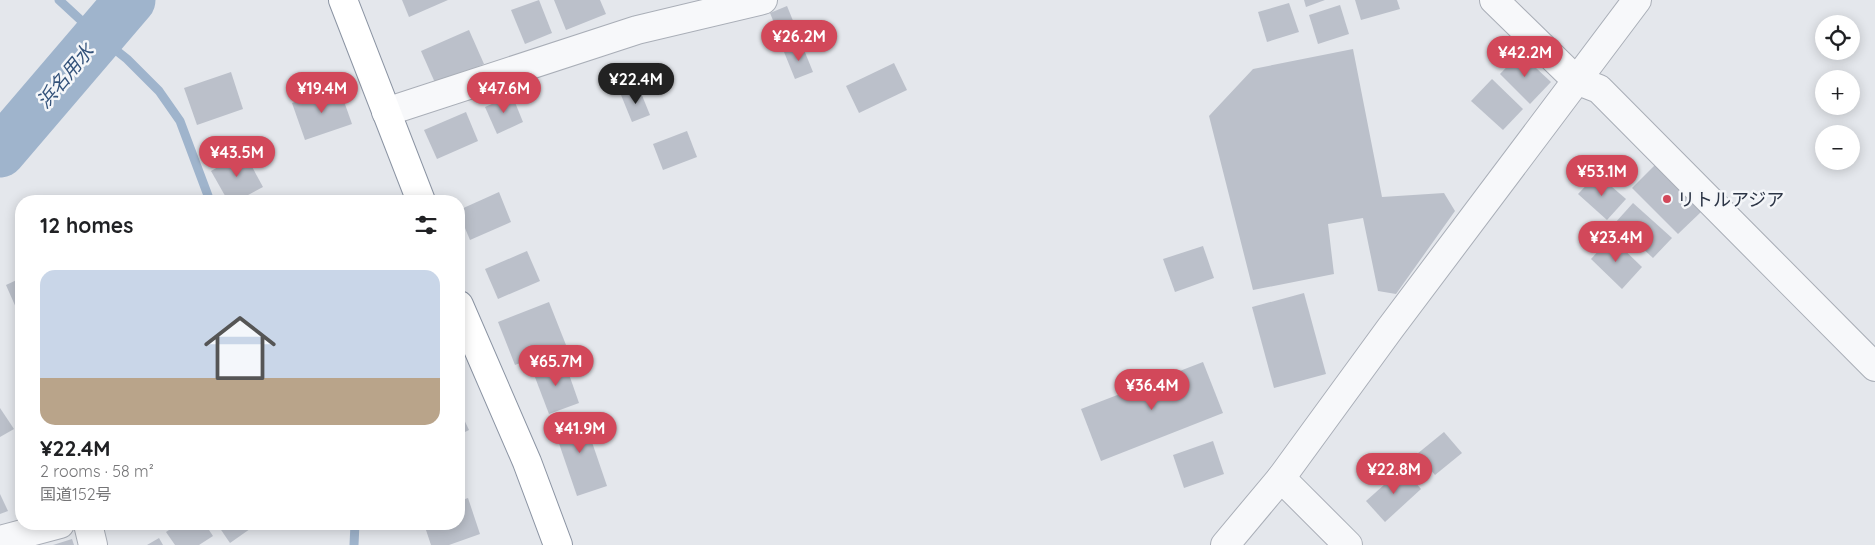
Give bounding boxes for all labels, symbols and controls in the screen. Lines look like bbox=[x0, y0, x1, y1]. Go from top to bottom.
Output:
map controls bbox=[1815, 15, 1860, 170]
button: locate bbox=[1815, 15, 1860, 60]
pin: ¥26.2M bbox=[758, 20, 840, 62]
text: ¥26.2M bbox=[772, 26, 826, 46]
pin: ¥42.2M bbox=[1484, 36, 1566, 78]
water label: 浜名用水 bbox=[31, 38, 100, 113]
text: ¥42.2M bbox=[1498, 42, 1552, 62]
pin: ¥22.4M bbox=[595, 62, 677, 105]
text: ¥22.4M bbox=[609, 69, 663, 89]
button: + bbox=[1815, 70, 1860, 115]
pin: ¥19.4M bbox=[281, 72, 363, 114]
pin: ¥47.6M bbox=[463, 72, 545, 114]
text: ¥19.4M bbox=[297, 78, 347, 98]
text: ¥47.6M bbox=[478, 78, 530, 98]
button: − bbox=[1815, 125, 1860, 170]
pin: ¥43.5M bbox=[196, 136, 278, 178]
text: ¥43.5M bbox=[210, 142, 264, 162]
pin: ¥53.1M bbox=[1561, 154, 1643, 197]
text: ¥53.1M bbox=[1577, 161, 1627, 181]
place label: リトルアジア bbox=[1677, 188, 1784, 211]
marker: リトルアジア bbox=[1661, 193, 1673, 205]
icon: filters bbox=[412, 211, 440, 239]
text: 12 homes bbox=[40, 212, 133, 238]
pin: ¥23.4M bbox=[1575, 220, 1657, 263]
text: ¥23.4M bbox=[1589, 227, 1643, 247]
icon: home bbox=[195, 303, 285, 393]
pin: ¥65.7M bbox=[515, 344, 597, 387]
text: ¥65.7M bbox=[530, 351, 582, 371]
pin: ¥36.4M bbox=[1111, 368, 1193, 411]
text: ¥36.4M bbox=[1126, 375, 1179, 395]
pin: ¥41.9M bbox=[539, 412, 621, 454]
text: ¥41.9M bbox=[555, 418, 605, 438]
text: ¥22.4M bbox=[40, 435, 111, 461]
pin: ¥22.8M bbox=[1353, 452, 1435, 495]
text: ¥22.8M bbox=[1367, 459, 1421, 479]
text: 2 rooms · 58 m² bbox=[40, 461, 154, 481]
text: 国道152号 bbox=[40, 484, 112, 504]

